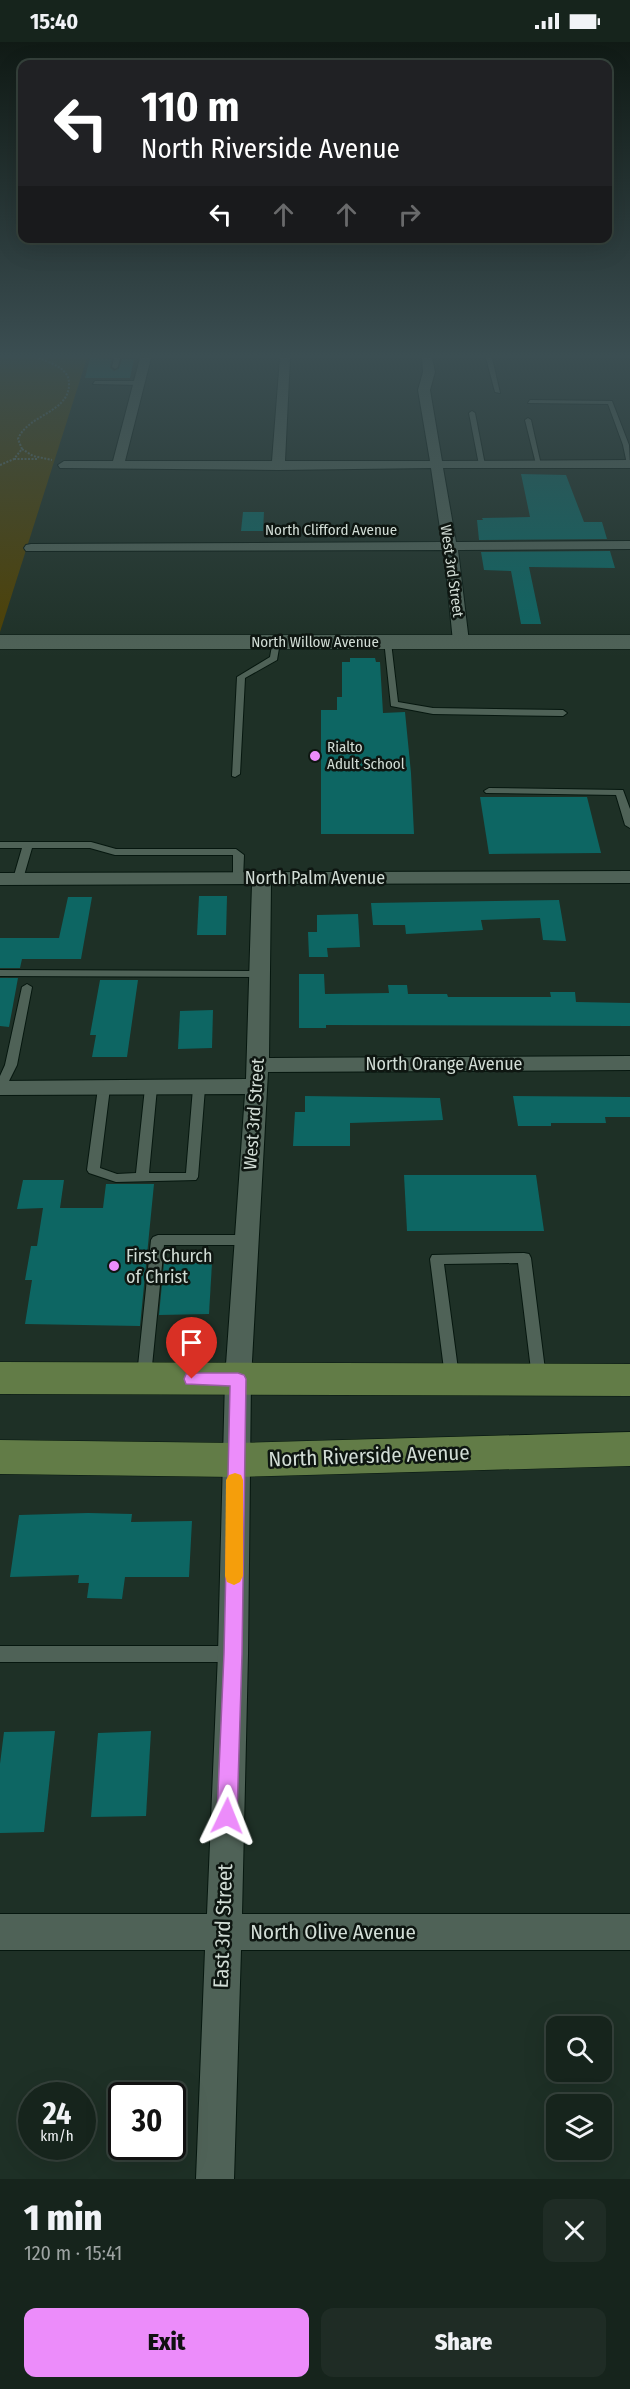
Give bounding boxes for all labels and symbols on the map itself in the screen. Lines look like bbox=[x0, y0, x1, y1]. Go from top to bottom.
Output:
street label: North Clifford Avenue bbox=[265, 521, 397, 539]
street label: West 3rd Street bbox=[437, 524, 467, 619]
street label: North Willow Avenue bbox=[251, 633, 379, 651]
place label: Rialto Adult School bbox=[327, 738, 405, 773]
marker: Rialto Adult School bbox=[308, 749, 322, 763]
street label: North Palm Avenue bbox=[245, 867, 385, 889]
street label: North Orange Avenue bbox=[366, 1053, 523, 1075]
street label: West 3rd Street bbox=[239, 1057, 269, 1171]
place label: First Church of Christ bbox=[126, 1245, 213, 1288]
marker: First Church of Christ bbox=[107, 1259, 121, 1273]
pin bbox=[166, 1317, 217, 1379]
street label: North Riverside Avenue bbox=[268, 1439, 470, 1473]
position arrow bbox=[195, 1784, 259, 1848]
street label: East 3rd Street bbox=[208, 1863, 238, 1989]
street label: North Olive Avenue bbox=[250, 1919, 416, 1945]
speed limit sign: 30 bbox=[108, 2082, 186, 2160]

